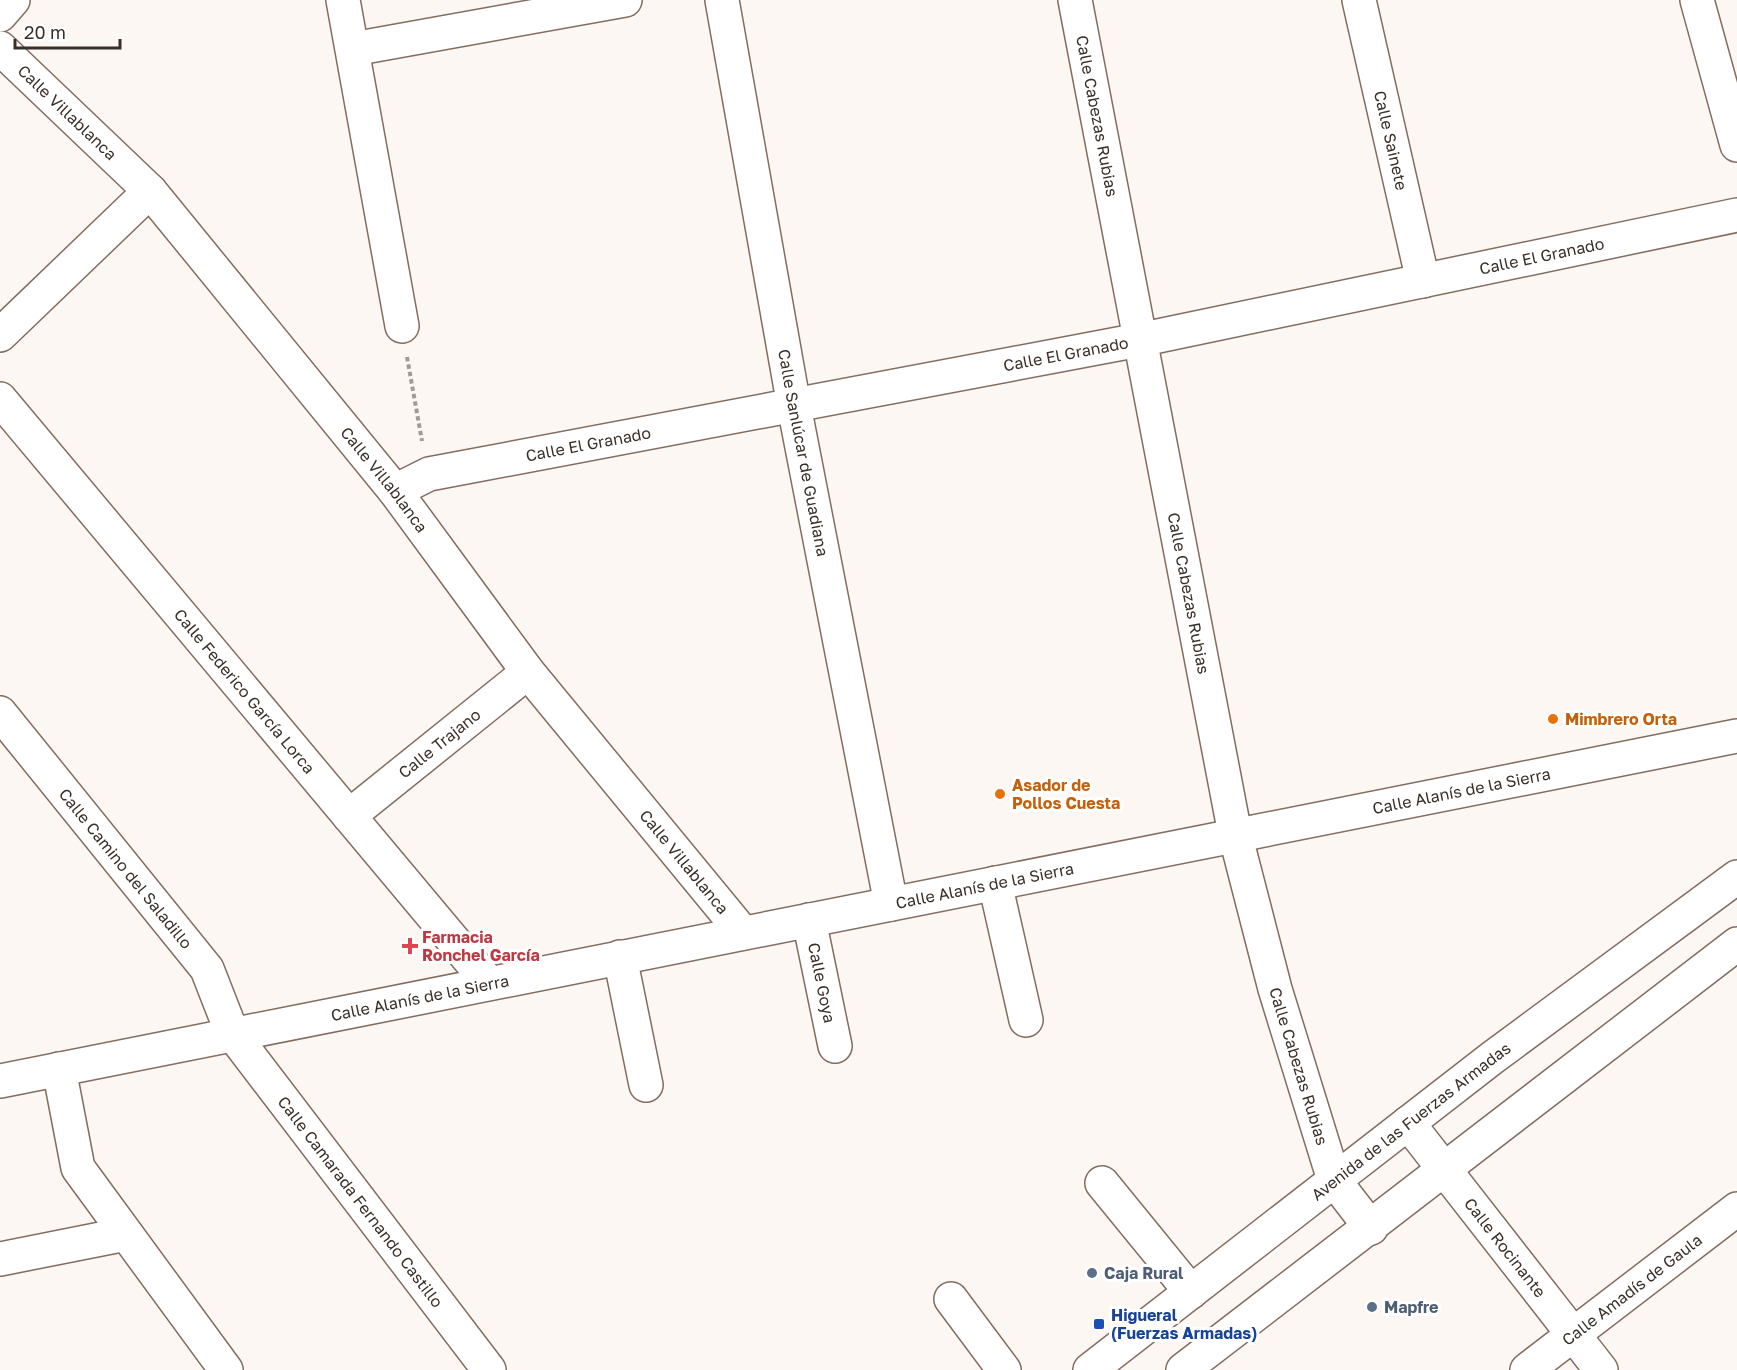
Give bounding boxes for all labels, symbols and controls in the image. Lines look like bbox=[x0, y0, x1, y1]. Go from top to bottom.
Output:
scale bar bbox=[15, 12, 120, 50]
text: 20 m bbox=[24, 21, 66, 43]
street label: Calle Cabezas Rubias bbox=[1072, 33, 1123, 198]
street label: Calle Villablanca bbox=[14, 60, 121, 164]
street label: Calle Sainete bbox=[1370, 89, 1412, 192]
street label: Calle El Granado bbox=[1478, 233, 1606, 279]
street label: Calle El Granado bbox=[1001, 332, 1130, 375]
street label: Calle Sanlúcar de Guadiana bbox=[774, 348, 833, 558]
street label: Calle El Granado bbox=[524, 422, 652, 466]
street label: Calle Villablanca bbox=[337, 423, 432, 536]
street label: Calle Cabezas Rubias bbox=[1164, 511, 1214, 676]
street label: Calle Federico García Lorca bbox=[170, 605, 319, 778]
street label: Calle Trajano bbox=[394, 704, 485, 782]
place label: Mimbrero Orta bbox=[1565, 709, 1677, 729]
marker: Mimbrero Orta bbox=[1546, 712, 1560, 726]
street label: Calle Alanís de la Sierra bbox=[1371, 763, 1552, 818]
place label: Asador de Pollos Cuesta bbox=[1012, 775, 1120, 813]
street label: Calle Camino del Saladillo bbox=[55, 784, 197, 953]
marker: Asador de Pollos Cuesta bbox=[993, 787, 1007, 801]
street label: Calle Villablanca bbox=[635, 805, 733, 918]
street label: Calle Alanís de la Sierra bbox=[894, 858, 1076, 913]
place label: Farmacia Ronchel García bbox=[422, 927, 540, 965]
marker: Farmacia Ronchel García bbox=[403, 939, 417, 953]
street label: Calle Goya bbox=[804, 941, 840, 1025]
street label: Calle Alanís de la Sierra bbox=[329, 970, 511, 1025]
street label: Calle Cabezas Rubias bbox=[1265, 985, 1333, 1147]
street label: Avenida de las Fuerzas Armadas bbox=[1307, 1038, 1514, 1205]
street label: Calle Camarada Fernando Castillo bbox=[274, 1092, 448, 1311]
street label: Calle Rocinante bbox=[1460, 1194, 1550, 1301]
street label: Calle Amadís de Gaula bbox=[1558, 1230, 1706, 1350]
place label: Caja Rural bbox=[1104, 1263, 1184, 1283]
marker: Caja Rural bbox=[1085, 1266, 1099, 1280]
place label: Mapfre bbox=[1384, 1297, 1439, 1317]
marker: Mapfre bbox=[1365, 1300, 1379, 1314]
place label: Higueral (Fuerzas Armadas) bbox=[1111, 1305, 1257, 1343]
marker: Higueral (Fuerzas Armadas) bbox=[1092, 1317, 1106, 1331]

